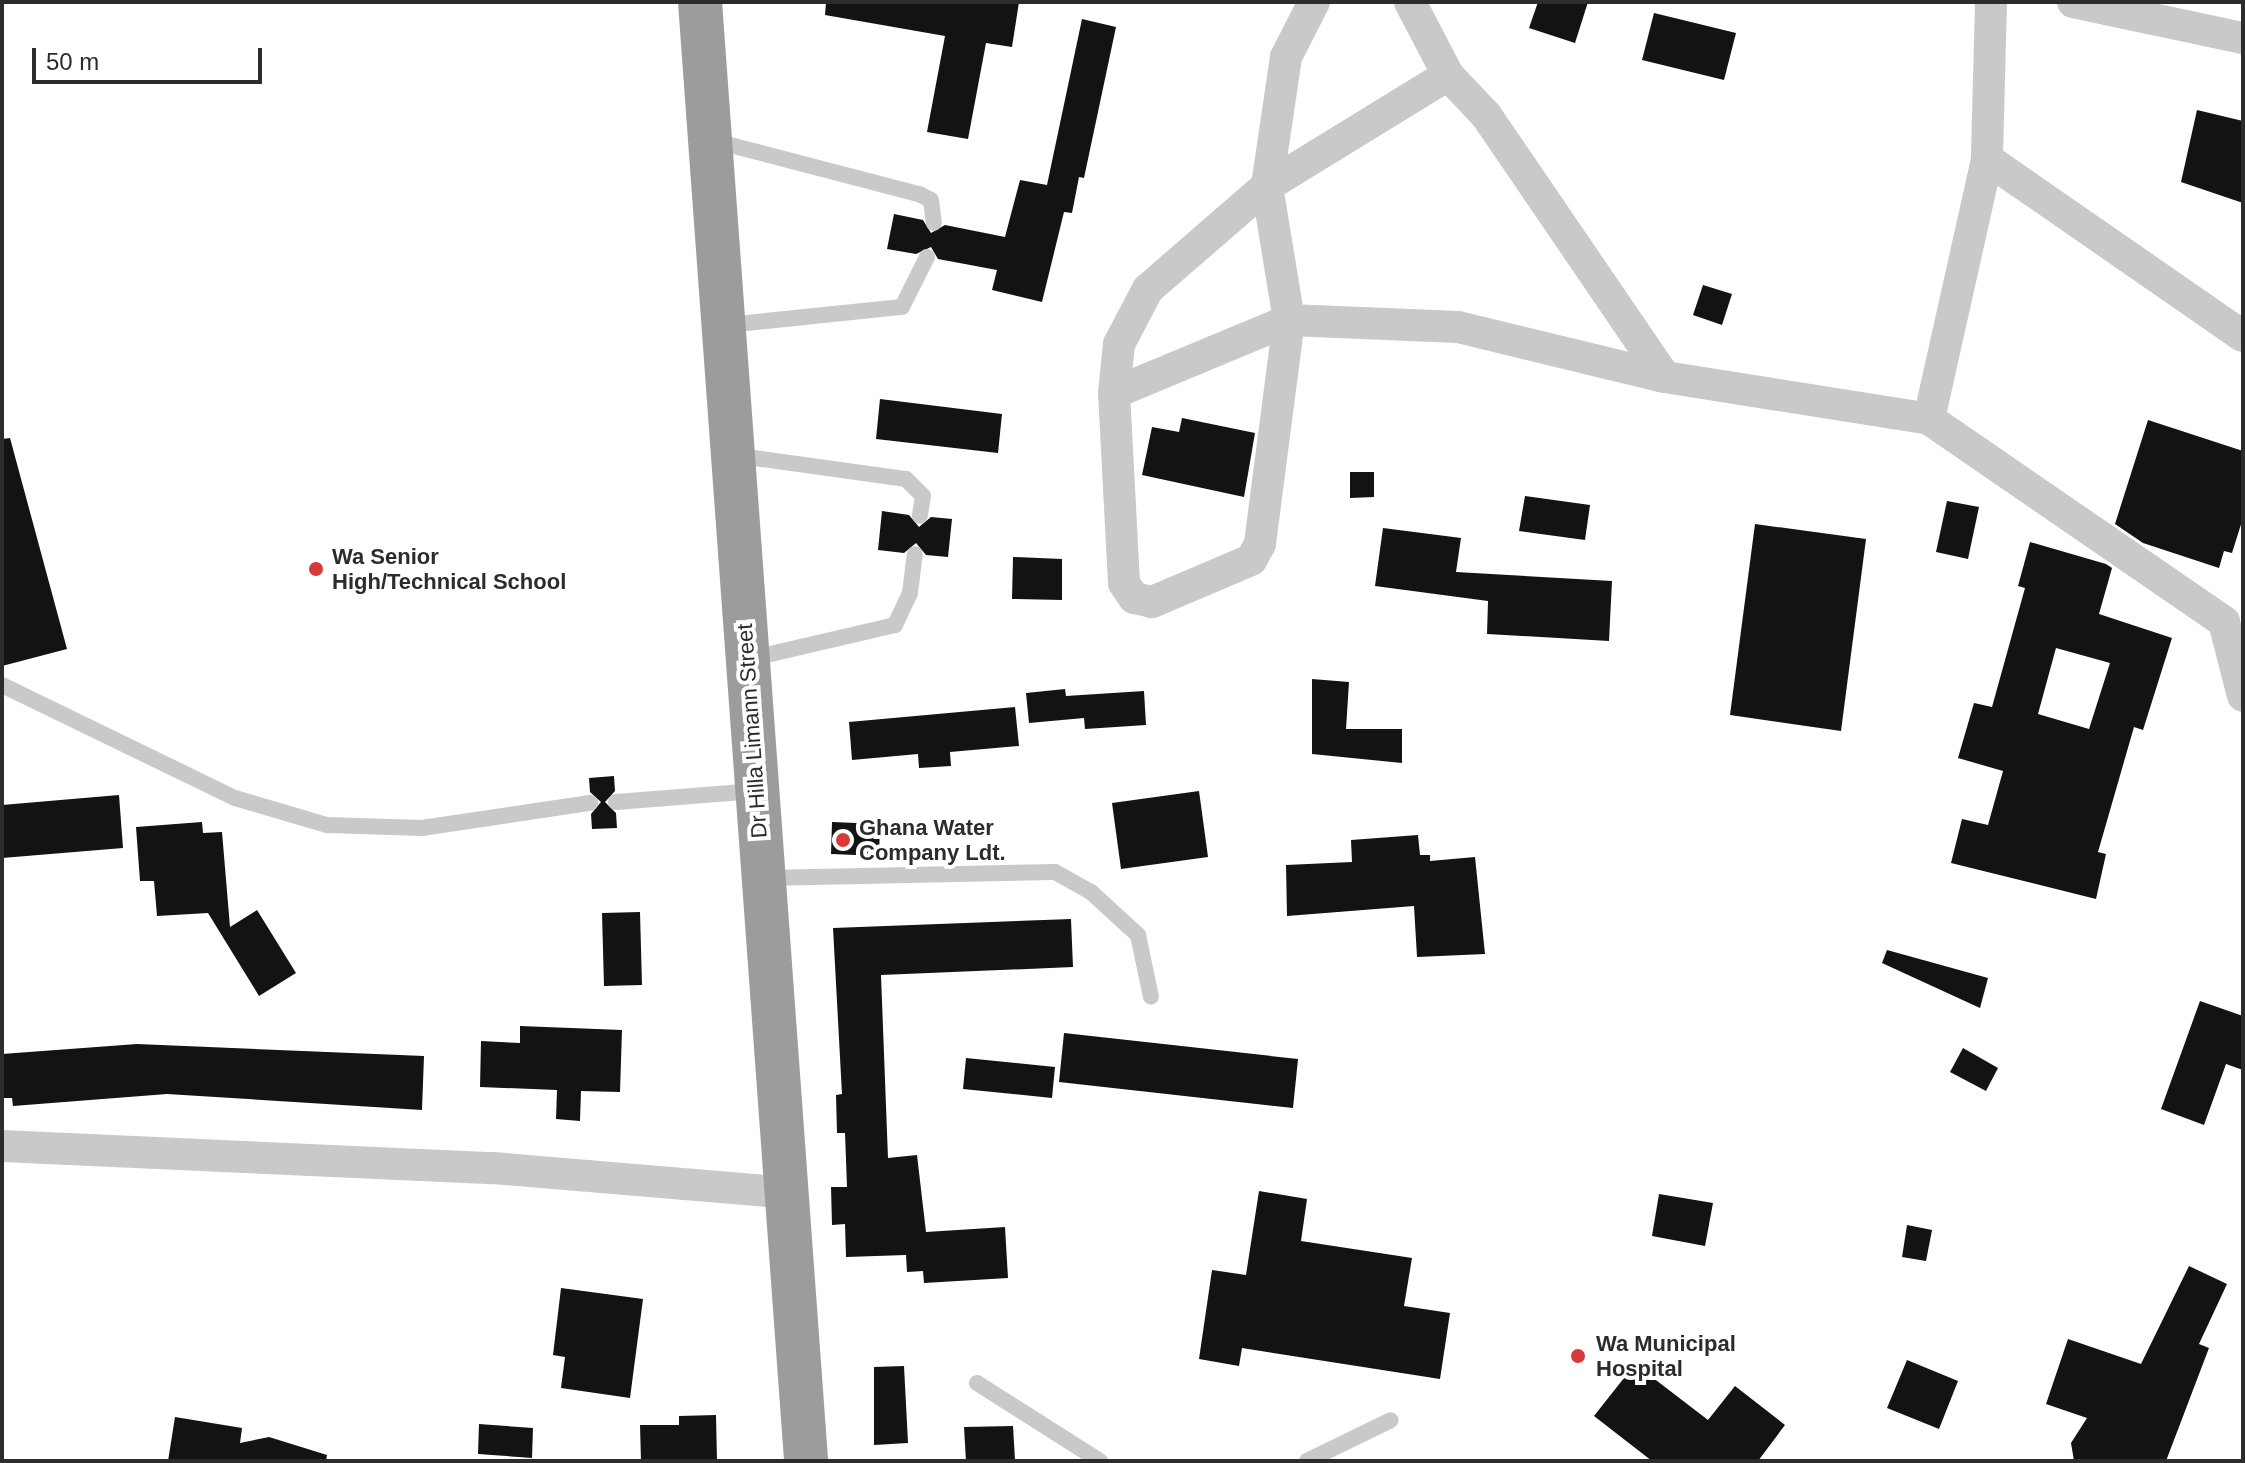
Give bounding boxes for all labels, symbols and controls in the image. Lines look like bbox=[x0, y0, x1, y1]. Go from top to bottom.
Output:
scale bar bbox=[36, 32, 266, 82]
text: 50 m bbox=[46, 48, 99, 75]
place label: Wa Senior High/Technical School bbox=[332, 543, 566, 594]
marker: Wa Senior High/Technical School bbox=[307, 560, 325, 578]
street label: Dr Hilla Limann Street bbox=[731, 623, 773, 839]
place label: Ghana Water Company Ldt. bbox=[859, 814, 1006, 866]
marker: Ghana Water Company Ldt. bbox=[834, 831, 852, 849]
place label: Wa Municipal Hospital bbox=[1596, 1330, 1736, 1382]
marker: Wa Municipal Hospital bbox=[1567, 1345, 1589, 1367]

